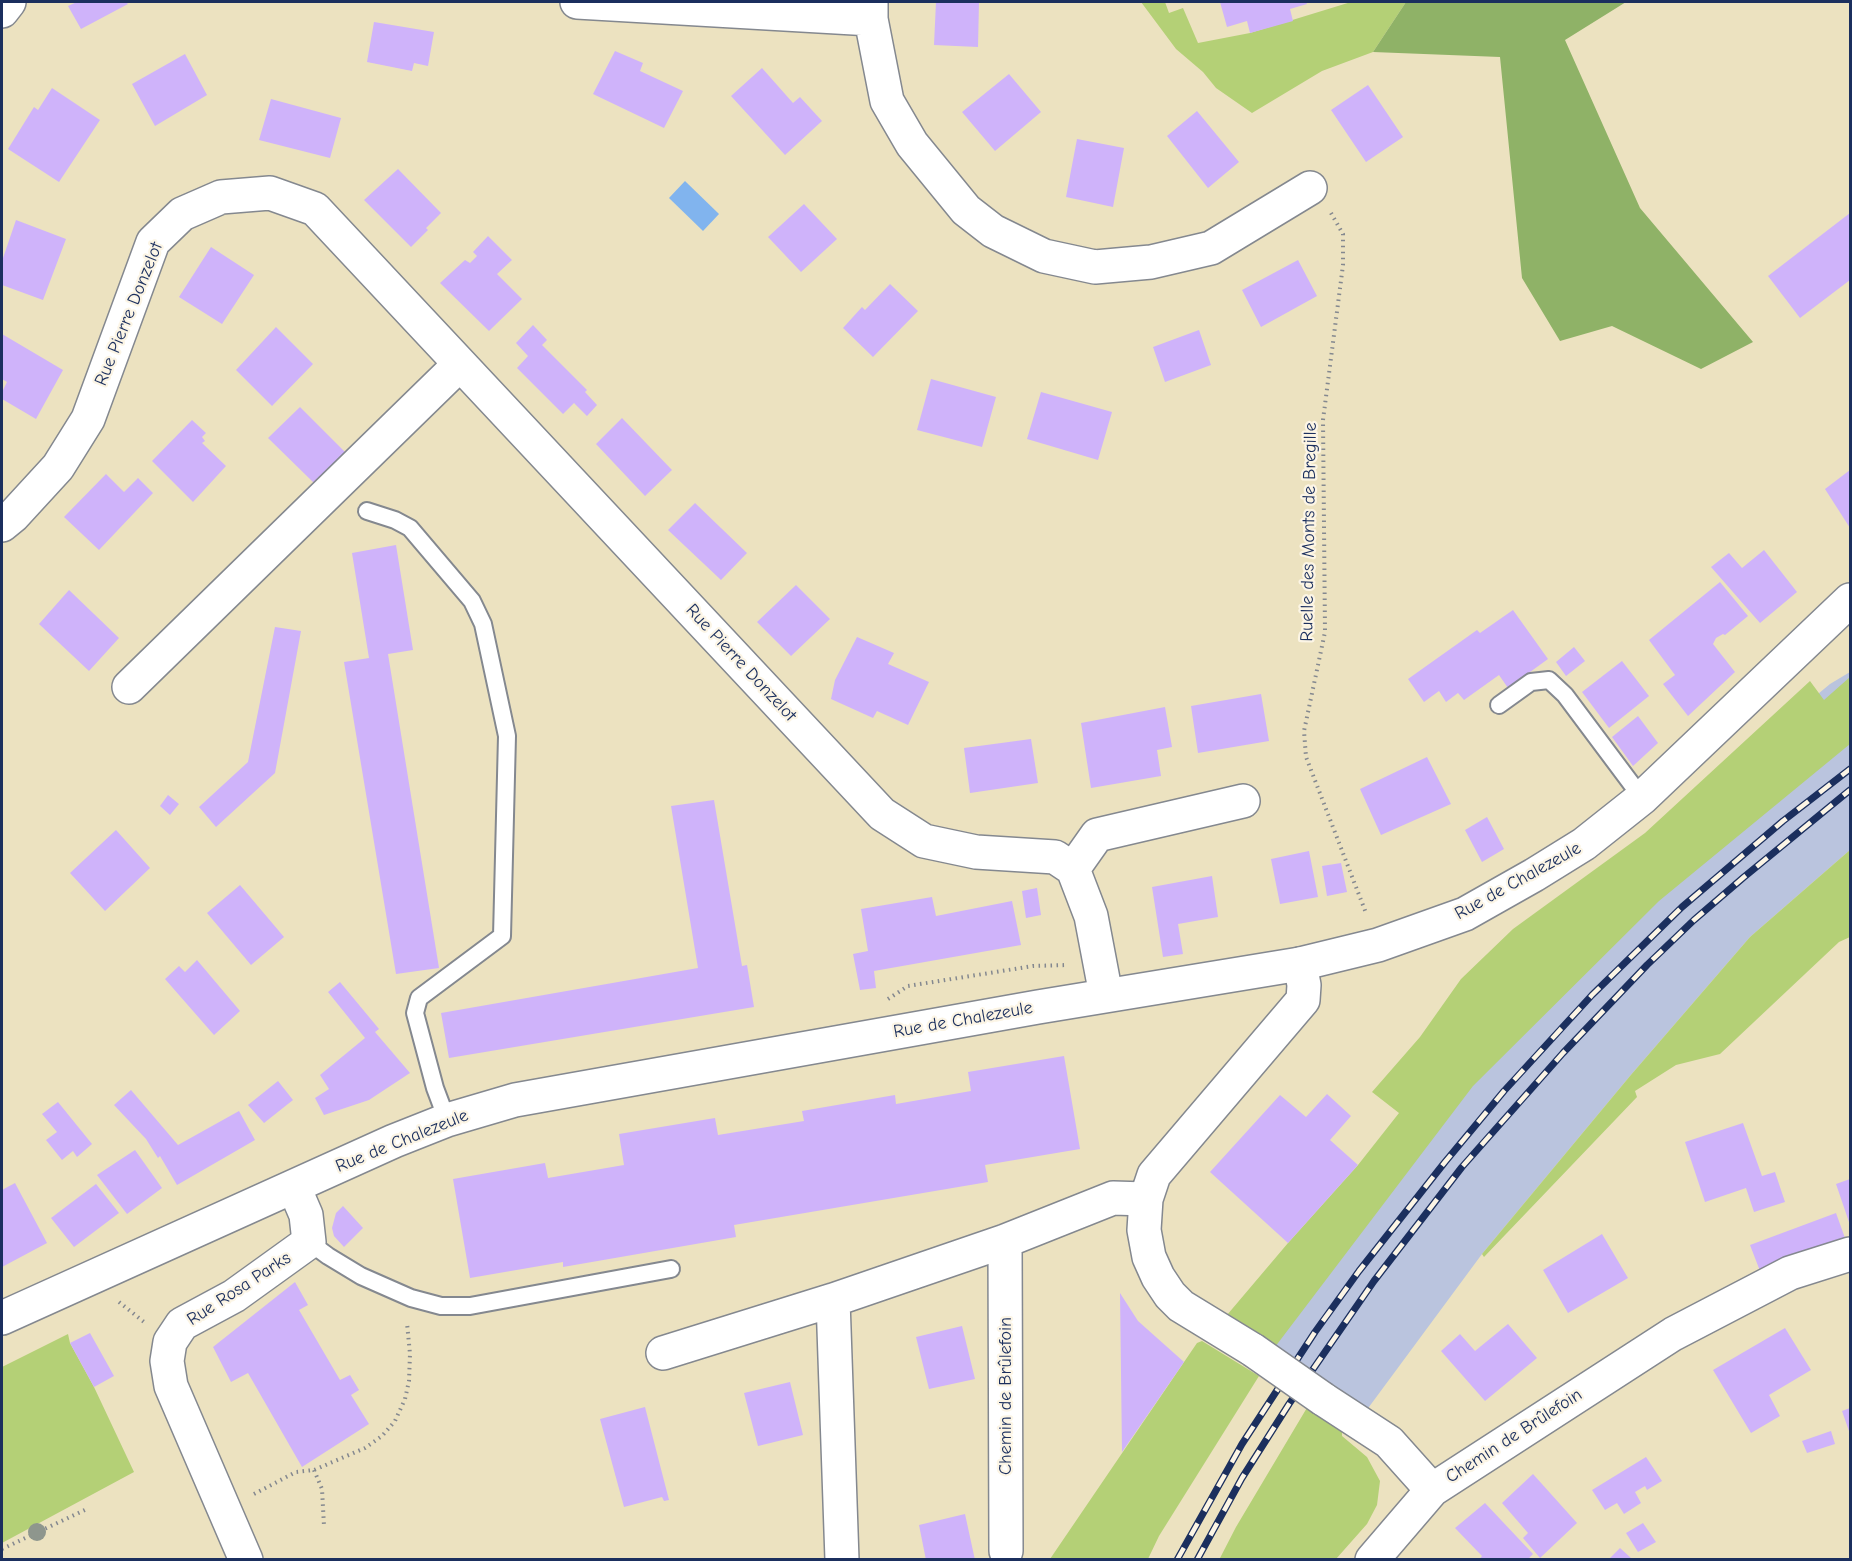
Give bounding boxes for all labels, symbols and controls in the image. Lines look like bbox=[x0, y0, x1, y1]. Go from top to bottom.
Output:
street label: Rue Pierre Donzelot bbox=[90, 239, 168, 389]
street label: Ruelle des Monts de Bregille bbox=[1296, 422, 1322, 642]
street label: Rue Pierre Donzelot bbox=[681, 600, 801, 726]
street label: Rue de Chalezeule bbox=[1451, 837, 1585, 925]
street label: Rue de Chalezeule bbox=[892, 997, 1034, 1043]
street label: Rue de Chalezeule bbox=[333, 1105, 471, 1177]
street label: Rue Rosa Parks bbox=[183, 1247, 295, 1331]
street label: Chemin de Brûlefoin bbox=[995, 1317, 1017, 1475]
street label: Chemin de Brûlefoin bbox=[1442, 1384, 1586, 1488]

